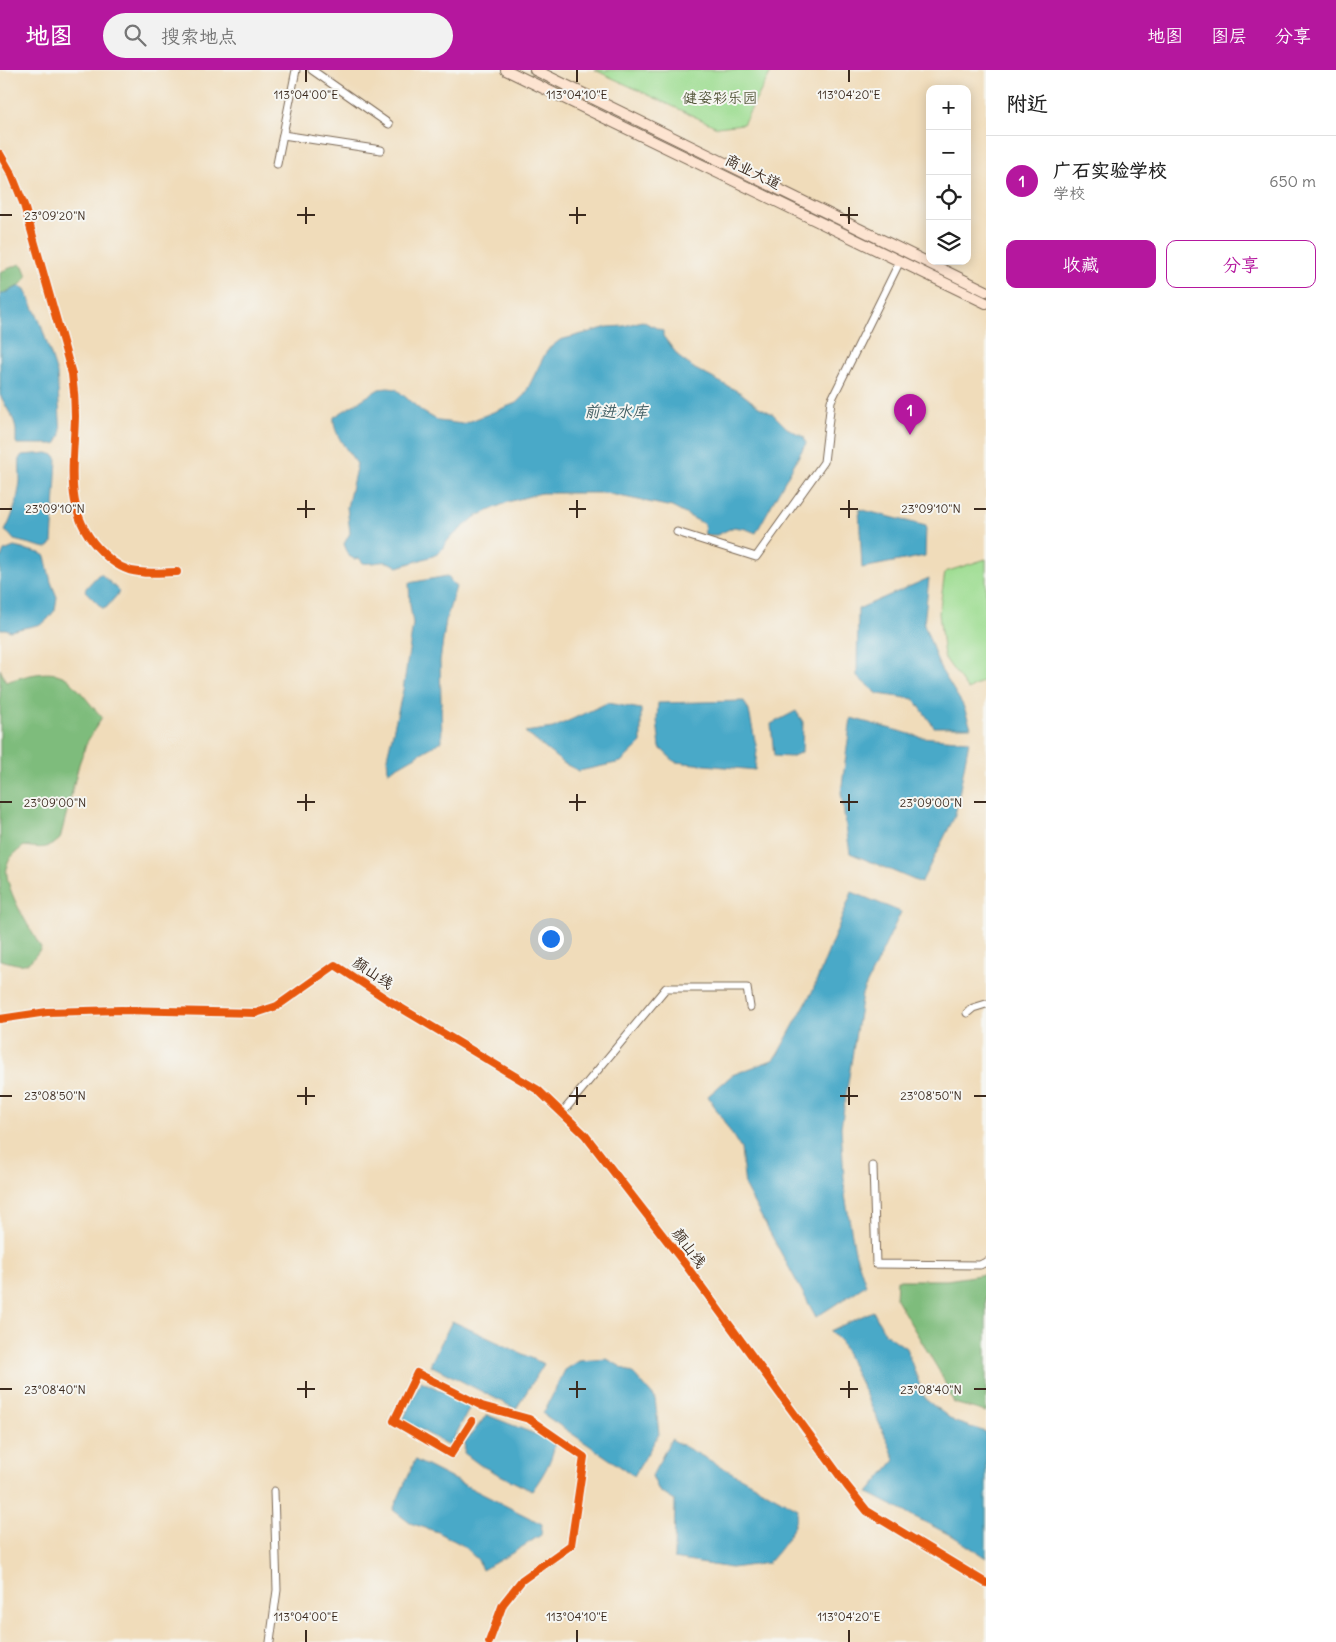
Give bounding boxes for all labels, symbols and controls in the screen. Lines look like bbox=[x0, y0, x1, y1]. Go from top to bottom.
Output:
search box bbox=[103, 13, 453, 58]
text: 地图 bbox=[25, 20, 73, 50]
icon: search bbox=[121, 21, 149, 49]
text: 搜索地点 bbox=[161, 24, 237, 48]
text: 地图 bbox=[1147, 24, 1183, 47]
text: 图层 bbox=[1211, 24, 1247, 47]
text: 分享 bbox=[1275, 24, 1311, 47]
map controls bbox=[926, 85, 971, 265]
button: + bbox=[926, 85, 971, 130]
text: 113°04'00"E bbox=[274, 87, 338, 102]
text: 113°04'10"E bbox=[546, 87, 608, 102]
text: 113°04'20"E bbox=[817, 87, 881, 102]
park label: 健姿彩乐园 bbox=[682, 88, 758, 107]
text: 附近 bbox=[1006, 90, 1048, 117]
button: − bbox=[926, 130, 971, 175]
street label: 商业大道 bbox=[722, 150, 784, 193]
text: 广石实验学校 bbox=[1053, 158, 1167, 182]
text: 1 bbox=[1019, 171, 1025, 191]
text: 650 m bbox=[1269, 171, 1316, 191]
button: locate bbox=[926, 175, 971, 220]
text: 学校 bbox=[1053, 183, 1085, 203]
text: 23°09'20"N bbox=[24, 208, 86, 223]
button: layers bbox=[926, 220, 971, 265]
button: 收藏 bbox=[1006, 240, 1156, 288]
button: 分享 bbox=[1166, 240, 1316, 288]
pin: 1 bbox=[894, 394, 926, 435]
water label: 前进水库 bbox=[584, 401, 650, 421]
text: 23°09'10"N bbox=[25, 501, 85, 516]
text: 23°09'10"N bbox=[901, 501, 961, 516]
text: 23°09'00"N bbox=[24, 795, 86, 810]
text: 23°09'00"N bbox=[900, 795, 962, 810]
your location bbox=[538, 926, 564, 952]
street label: 颜山线 bbox=[349, 952, 397, 993]
text: 23°08'50"N bbox=[24, 1088, 86, 1103]
text: 23°08'50"N bbox=[900, 1088, 962, 1103]
street label: 颜山线 bbox=[668, 1224, 711, 1271]
text: 23°08'40"N bbox=[24, 1382, 86, 1397]
text: 23°08'40"N bbox=[900, 1382, 962, 1397]
text: 113°04'00"E bbox=[274, 1609, 338, 1624]
text: 113°04'10"E bbox=[546, 1609, 608, 1624]
text: 113°04'20"E bbox=[817, 1609, 881, 1624]

